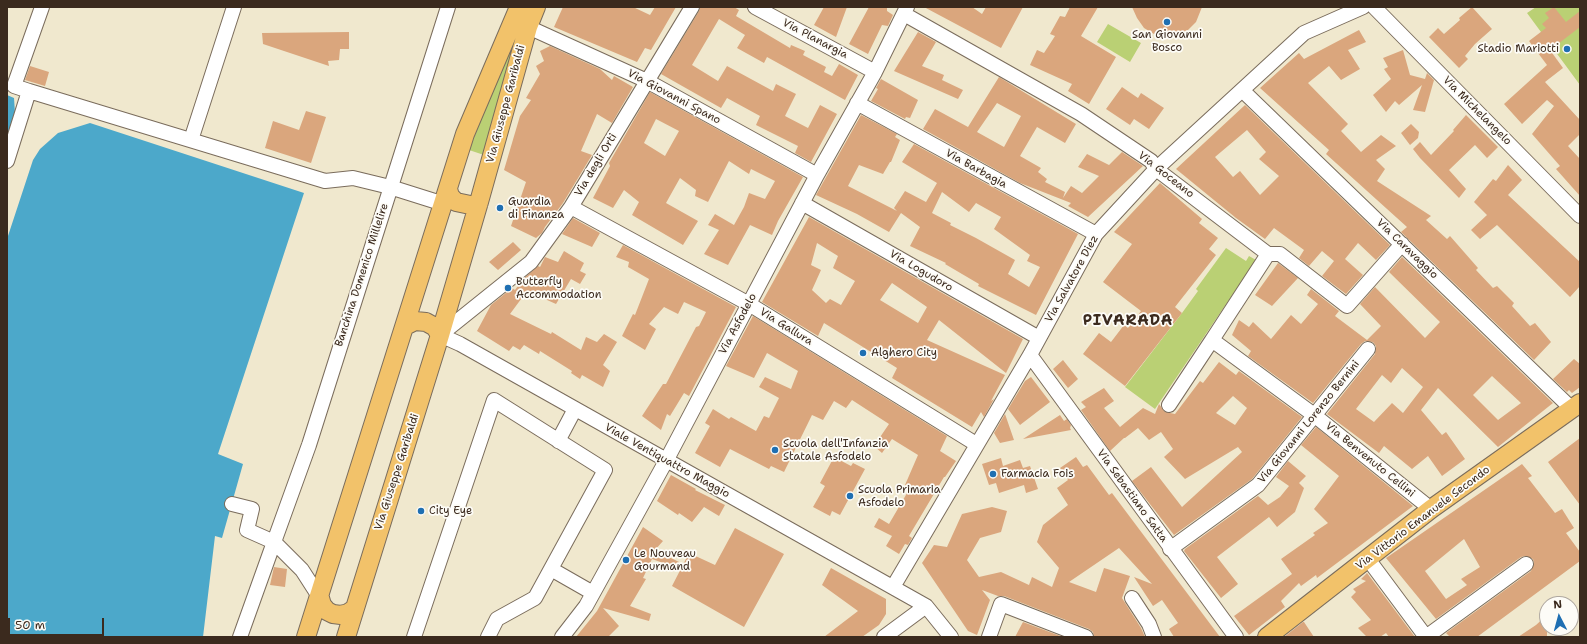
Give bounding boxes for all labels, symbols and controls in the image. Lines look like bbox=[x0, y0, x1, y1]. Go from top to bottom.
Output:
street label: Via Planargia bbox=[780, 16, 850, 62]
marker: San Giovanni Bosco bbox=[1162, 17, 1172, 27]
place label: San Giovanni Bosco bbox=[1132, 28, 1202, 54]
place label: Stadio Mariotti bbox=[1478, 42, 1559, 56]
street label: Via Giuseppe Garibaldi bbox=[484, 44, 528, 164]
marker: Stadio Mariotti bbox=[1562, 44, 1572, 54]
street label: Via Giovanni Spano bbox=[625, 67, 723, 127]
street label: Via Michelangelo bbox=[1440, 74, 1514, 148]
street label: Via degli Orti bbox=[572, 131, 620, 199]
street label: Via Barbagia bbox=[943, 147, 1009, 191]
street label: Via Goceano bbox=[1135, 149, 1197, 201]
place label: Guardia di Finanza bbox=[508, 195, 564, 221]
street label: Banchina Domenico Millelire bbox=[333, 202, 391, 348]
marker: Guardia di Finanza bbox=[495, 203, 505, 213]
street label: Via Caravaggio bbox=[1373, 216, 1441, 282]
street label: Via Salvatore Diez bbox=[1043, 233, 1101, 325]
street label: Via Logudoro bbox=[887, 248, 955, 294]
place label: Butterfly Accommodation bbox=[516, 275, 601, 301]
marker: Butterfly Accommodation bbox=[503, 283, 513, 293]
street label: Via Asfodelo bbox=[716, 291, 760, 357]
street label: Via Gallura bbox=[757, 305, 815, 349]
district label: PIVARADA bbox=[1083, 312, 1173, 330]
place label: Alghero City bbox=[871, 346, 937, 360]
marker: Alghero City bbox=[858, 348, 868, 358]
street label: Via Giovanni Lorenzo Bernini bbox=[1255, 358, 1363, 486]
street label: Via Giuseppe Garibaldi bbox=[372, 412, 422, 532]
street label: Via Benvenuto Cellini bbox=[1322, 420, 1418, 500]
street label: Viale Ventiquattro Maggio bbox=[602, 421, 732, 501]
place label: Scuola dell'Infanzia Statale Asfodelo bbox=[783, 437, 888, 463]
marker: Scuola dell'Infanzia Statale Asfodelo bbox=[770, 445, 780, 455]
street label: Via Sebastiano Satta bbox=[1094, 447, 1170, 545]
street label: Via Vittorio Emanuele Secondo bbox=[1353, 463, 1493, 573]
place label: Farmacia Fois bbox=[1001, 467, 1074, 481]
marker: Farmacia Fois bbox=[988, 469, 998, 479]
place label: Scuola Primaria Asfodelo bbox=[858, 483, 941, 509]
marker: Scuola Primaria Asfodelo bbox=[845, 491, 855, 501]
place label: City Eye bbox=[429, 504, 472, 518]
marker: City Eye bbox=[416, 506, 426, 516]
place label: Le Nouveau Gourmand bbox=[634, 547, 696, 573]
marker: Le Nouveau Gourmand bbox=[621, 555, 631, 565]
north arrow bbox=[1539, 596, 1579, 636]
text: N bbox=[1553, 597, 1563, 612]
scale bar bbox=[10, 610, 106, 636]
text: 50 m bbox=[15, 617, 45, 633]

